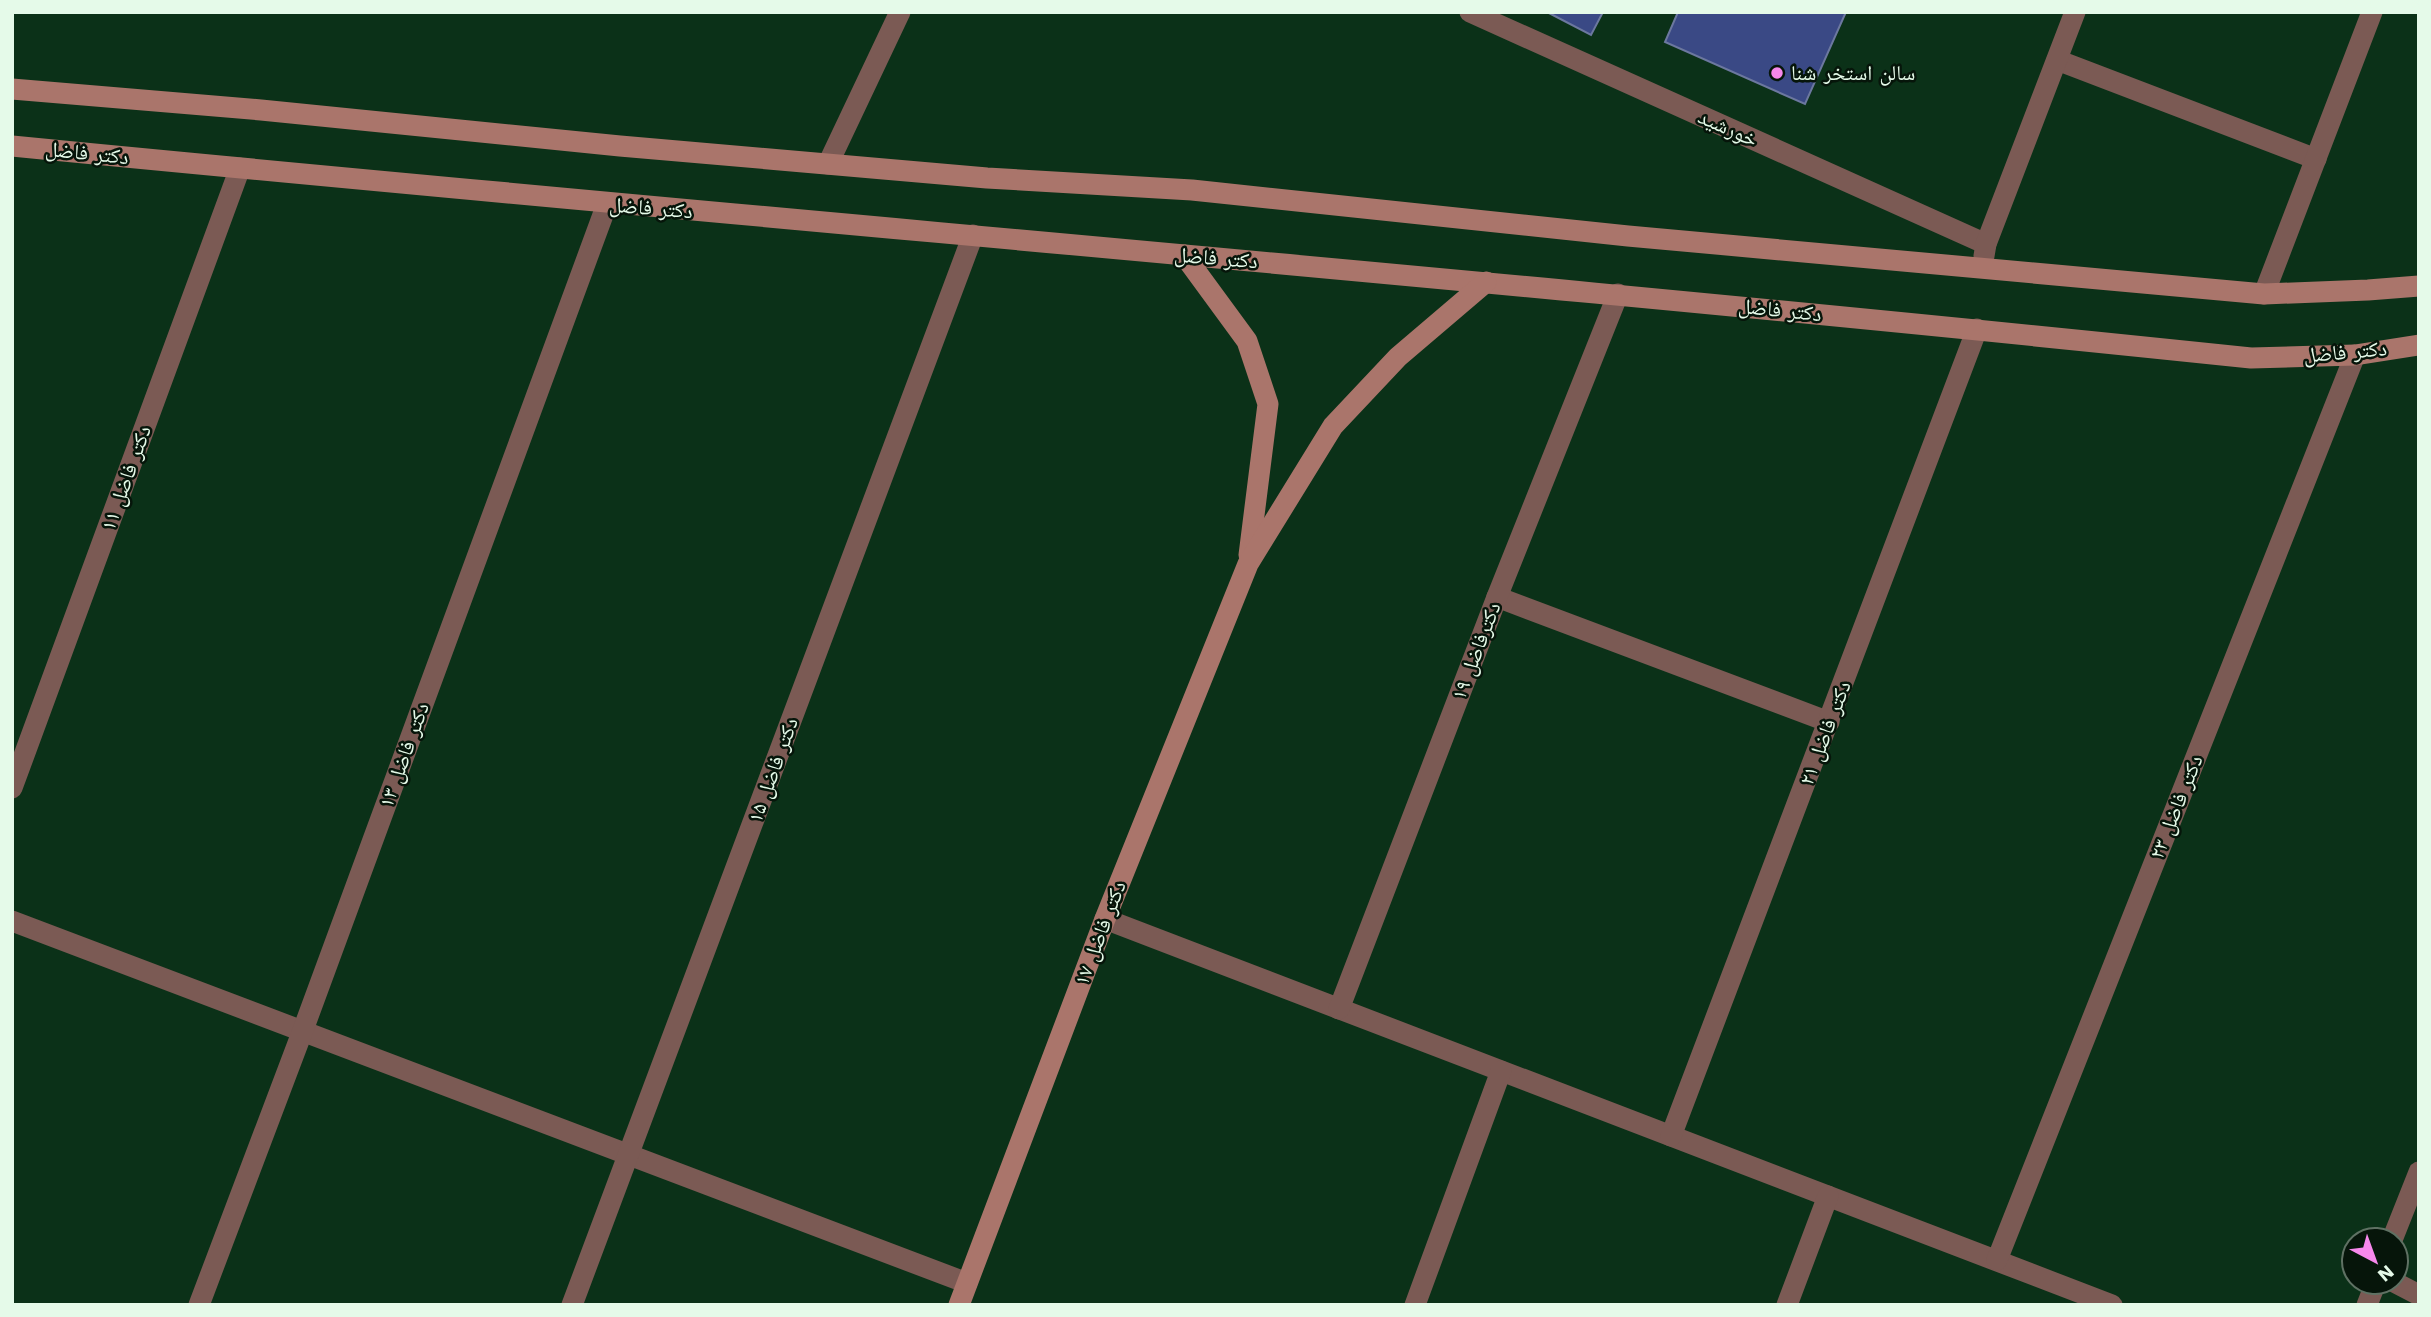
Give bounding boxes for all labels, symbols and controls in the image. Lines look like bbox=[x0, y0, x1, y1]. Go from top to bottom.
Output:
place label: سالن استخر شنا bbox=[1791, 60, 1915, 86]
marker: سالن استخر شنا bbox=[1769, 65, 1785, 81]
street label: خورشید bbox=[1695, 103, 1762, 152]
street label: دکتر فاضل bbox=[44, 136, 130, 170]
street label: دکتر فاضل bbox=[608, 191, 694, 225]
street label: دکتر فاضل bbox=[1173, 241, 1259, 275]
street label: دکتر فاضل bbox=[1737, 293, 1823, 327]
street label: دکتر فاضل bbox=[2302, 335, 2388, 369]
street label: دکتر فاضل ۱۱ bbox=[95, 422, 157, 534]
street label: دکترفاضل ۱۹ bbox=[1445, 598, 1507, 704]
street label: دکتر فاضل ۲۱ bbox=[1793, 677, 1857, 789]
street label: دکتر فاضل ۱۳ bbox=[373, 699, 435, 811]
street label: دکتر فاضل ۱۵ bbox=[742, 714, 804, 826]
street label: دکتر فاضل ۲۳ bbox=[2143, 751, 2209, 863]
street label: دکتر فاضل ۱۷ bbox=[1068, 877, 1132, 989]
north arrow bbox=[2340, 1226, 2410, 1296]
text: N bbox=[2373, 1260, 2399, 1287]

